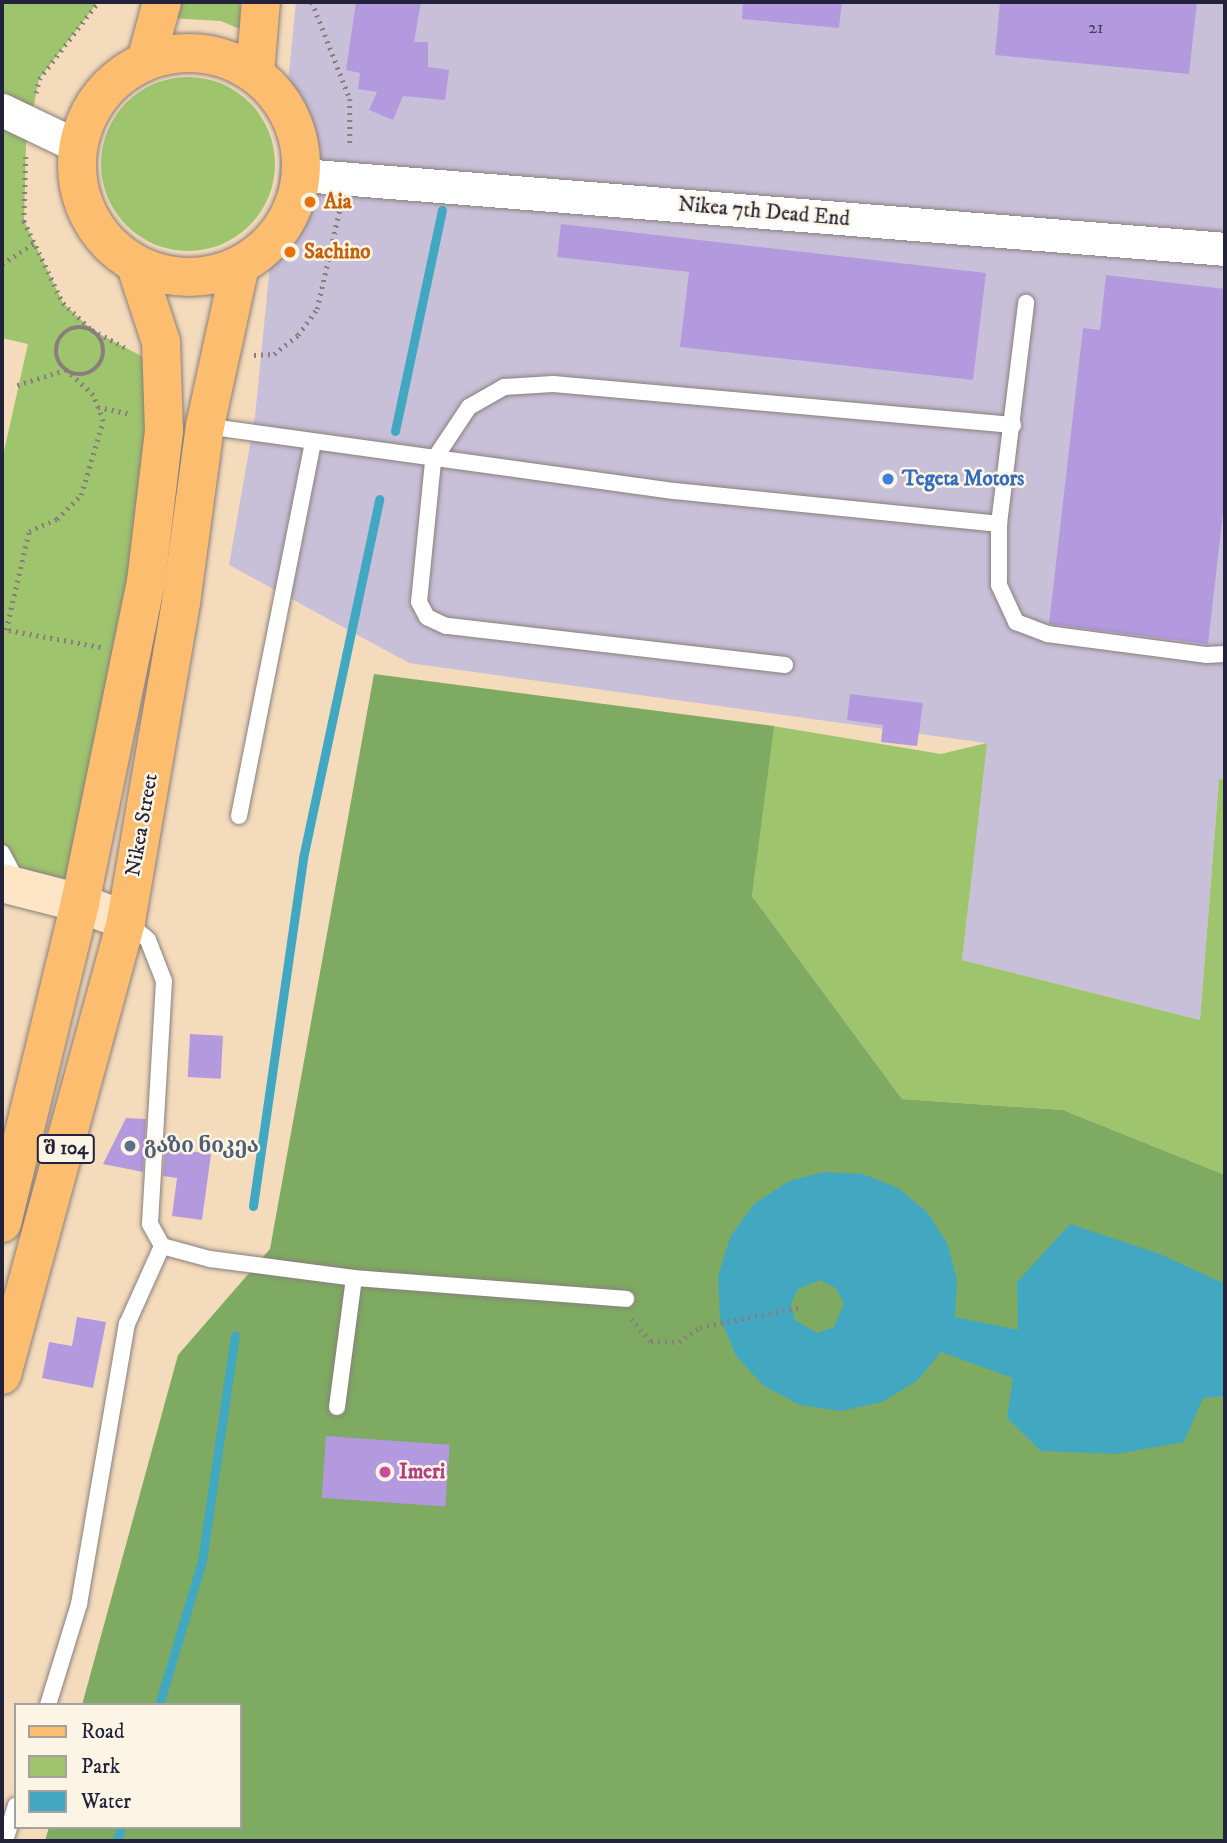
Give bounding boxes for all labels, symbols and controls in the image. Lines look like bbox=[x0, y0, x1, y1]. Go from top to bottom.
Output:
house number: 21 bbox=[1088, 17, 1104, 39]
place label: Aia bbox=[324, 189, 352, 215]
street label: Nikea 7th Dead End bbox=[677, 192, 851, 232]
marker: Aia bbox=[302, 194, 318, 210]
place label: Sachino bbox=[304, 239, 371, 265]
marker: Sachino bbox=[282, 244, 298, 260]
place label: Tegeta Motors bbox=[902, 466, 1024, 492]
marker: Tegeta Motors bbox=[880, 471, 896, 487]
street label: Nikea Street bbox=[121, 772, 163, 878]
place label: გაზი ნიკეა bbox=[144, 1133, 259, 1159]
road number: შ 104 bbox=[36, 1134, 96, 1164]
marker: გაზი ნიკეა bbox=[122, 1138, 138, 1154]
place label: Imeri bbox=[399, 1459, 445, 1485]
marker: Imeri bbox=[377, 1464, 393, 1480]
legend bbox=[14, 1703, 242, 1829]
text: Road bbox=[81, 1719, 125, 1745]
text: Park bbox=[81, 1754, 120, 1780]
text: Water bbox=[81, 1789, 131, 1815]

